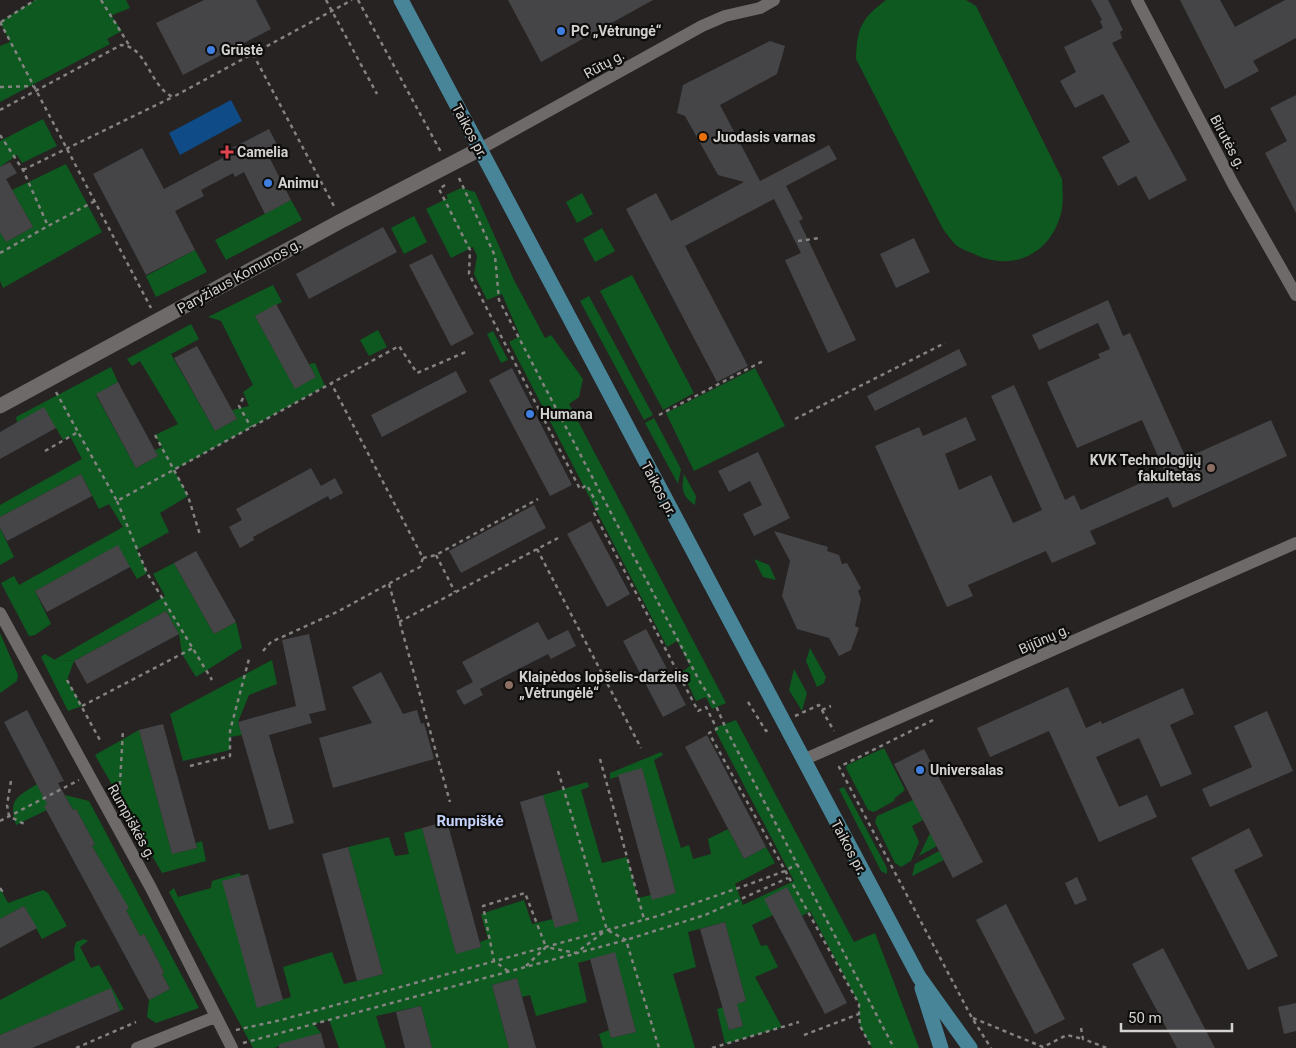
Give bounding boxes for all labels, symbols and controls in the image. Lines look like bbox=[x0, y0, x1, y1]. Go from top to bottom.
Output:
place label: PC „Vėtrungė“ bbox=[571, 23, 662, 39]
marker: PC „Vėtrungė“ bbox=[555, 25, 567, 37]
place label: Grūstė bbox=[221, 42, 263, 58]
marker: Grūstė bbox=[205, 44, 217, 56]
street label: Rūtų g. bbox=[581, 46, 627, 82]
street label: Taikos pr. bbox=[449, 101, 491, 161]
street label: Birutės g. bbox=[1207, 112, 1249, 172]
place label: Juodasis varnas bbox=[713, 129, 816, 145]
marker: Juodasis varnas bbox=[697, 131, 709, 143]
place label: Camelia bbox=[237, 144, 289, 160]
marker: Camelia bbox=[221, 146, 233, 158]
place label: Animu bbox=[278, 175, 319, 191]
marker: Animu bbox=[262, 177, 274, 189]
street label: Paryžiaus Komunos g. bbox=[174, 235, 304, 317]
place label: Humana bbox=[540, 406, 593, 422]
marker: Humana bbox=[524, 408, 536, 420]
place label: KVK Technologijų fakultetas bbox=[1090, 452, 1201, 484]
street label: Taikos pr. bbox=[638, 459, 680, 519]
marker: KVK Technologijų fakultetas bbox=[1205, 462, 1217, 474]
street label: Bijūnų g. bbox=[1016, 621, 1072, 657]
place label: Klaipėdos lopšelis-darželis „Vėtrungėlė“ bbox=[519, 669, 689, 701]
marker: Klaipėdos lopšelis-darželis „Vėtrungėlė“ bbox=[503, 679, 515, 691]
place label: Universalas bbox=[930, 762, 1004, 778]
marker: Universalas bbox=[914, 764, 926, 776]
street label: Rumpiškės g. bbox=[105, 781, 159, 863]
district label: Rumpiškė bbox=[436, 812, 504, 830]
street label: Taikos pr. bbox=[828, 817, 870, 877]
scale bar bbox=[1121, 1000, 1232, 1032]
text: 50 m bbox=[1128, 1009, 1162, 1027]

